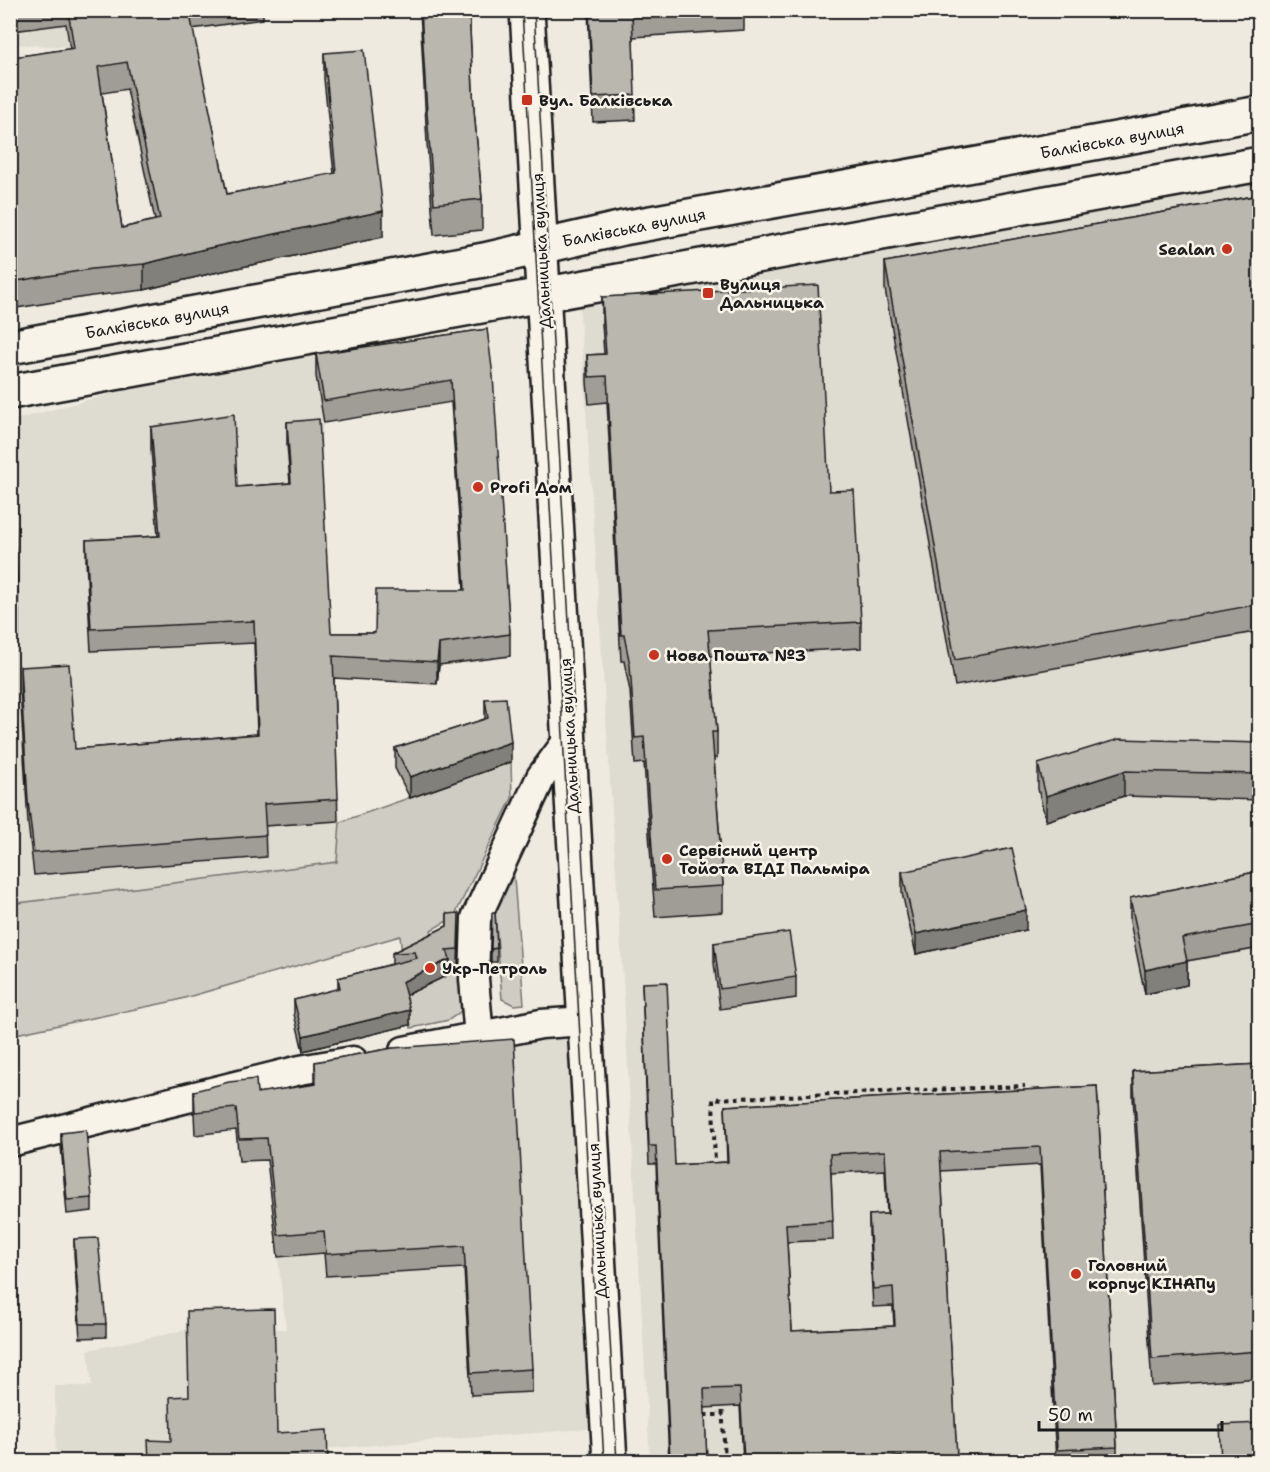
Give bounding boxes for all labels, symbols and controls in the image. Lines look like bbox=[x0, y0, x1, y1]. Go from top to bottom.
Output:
place label: Вул. Балківська bbox=[539, 90, 672, 111]
marker: Вул. Балківська bbox=[520, 93, 534, 107]
street label: Балківська вулиця bbox=[1038, 117, 1186, 163]
street label: Дальницька вулиця bbox=[527, 173, 556, 329]
street label: Балківська вулиця bbox=[561, 203, 708, 252]
place label: Sealan bbox=[1158, 239, 1215, 260]
marker: Sealan bbox=[1220, 242, 1234, 256]
place label: Вулиця Дальницька bbox=[720, 274, 824, 313]
marker: Вулиця Дальницька bbox=[701, 286, 715, 300]
street label: Балківська вулиця bbox=[83, 297, 231, 343]
place label: Profi Дом bbox=[490, 477, 573, 498]
marker: Profi Дом bbox=[471, 480, 485, 494]
place label: Нова Пошта №3 bbox=[666, 645, 806, 666]
marker: Нова Пошта №3 bbox=[647, 648, 661, 662]
street label: Дальницька вулиця bbox=[555, 658, 584, 814]
place label: Сервісний центр Тойота ВІДІ Пальміра bbox=[679, 840, 870, 879]
marker: Сервісний центр Тойота ВІДІ Пальміра bbox=[660, 852, 674, 866]
place label: Укр-Петроль bbox=[442, 958, 547, 979]
marker: Укр-Петроль bbox=[423, 961, 437, 975]
street label: Дальницька вулиця bbox=[583, 1143, 612, 1299]
place label: Головний корпус КІНАПу bbox=[1088, 1255, 1216, 1294]
marker: Головний корпус КІНАПу bbox=[1069, 1267, 1083, 1281]
scale bar bbox=[1039, 1394, 1222, 1432]
text: 50 m bbox=[1048, 1403, 1093, 1427]

